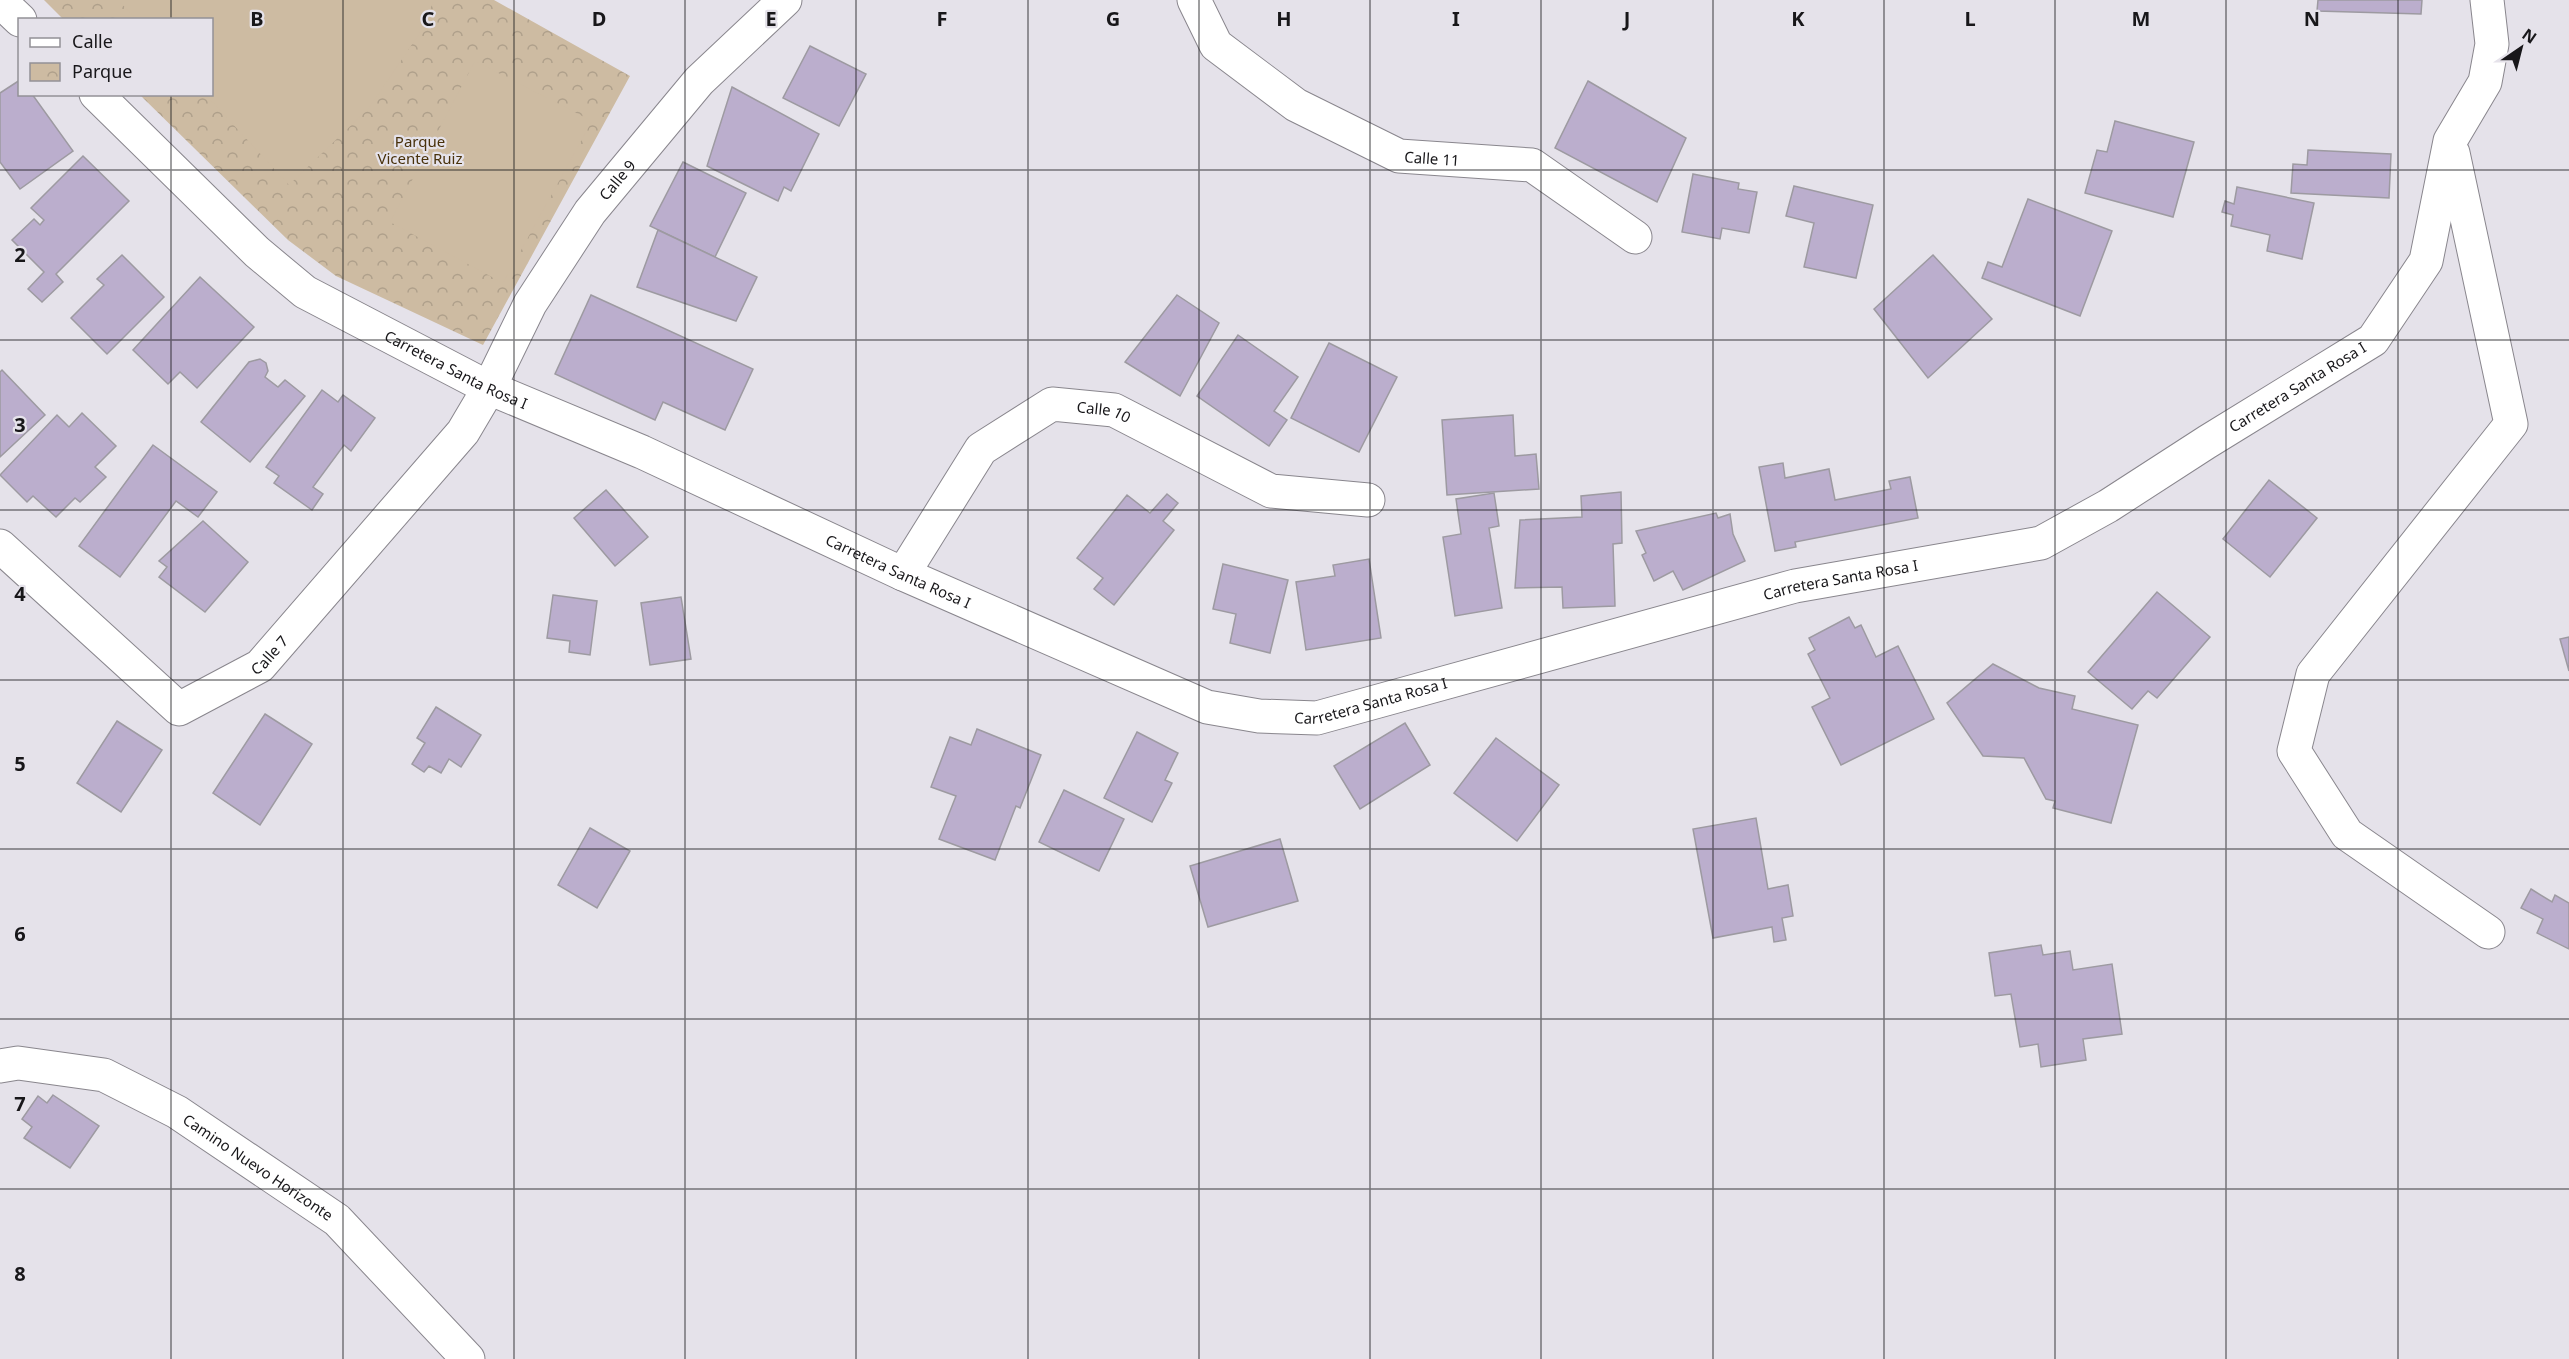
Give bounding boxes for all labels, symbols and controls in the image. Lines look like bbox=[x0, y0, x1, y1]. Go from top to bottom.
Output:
text: B bbox=[250, 5, 264, 32]
text: C bbox=[422, 5, 435, 32]
text: D bbox=[592, 5, 606, 32]
text: E bbox=[765, 5, 777, 32]
text: F bbox=[937, 5, 947, 32]
text: G bbox=[1106, 5, 1120, 32]
text: H bbox=[1276, 5, 1292, 32]
text: I bbox=[1452, 5, 1460, 32]
text: J bbox=[1622, 5, 1630, 32]
text: K bbox=[1791, 5, 1805, 32]
text: L bbox=[1964, 5, 1976, 32]
text: M bbox=[2132, 5, 2150, 32]
text: N bbox=[2304, 5, 2320, 32]
legend bbox=[18, 18, 213, 96]
north arrow bbox=[2491, 18, 2551, 78]
text: N bbox=[2518, 23, 2541, 48]
text: Calle bbox=[72, 29, 113, 53]
text: Parque bbox=[72, 59, 132, 83]
park label: Parque Vicente Ruiz bbox=[377, 131, 463, 168]
street label: Calle 11 bbox=[1404, 146, 1460, 170]
street label: Calle 9 bbox=[594, 155, 639, 204]
text: 2 bbox=[14, 241, 26, 268]
street label: Carretera Santa Rosa I bbox=[381, 325, 531, 413]
street label: Carretera Santa Rosa I bbox=[2225, 337, 2369, 436]
street label: Calle 10 bbox=[1076, 396, 1135, 427]
text: 3 bbox=[14, 411, 26, 438]
street label: Carretera Santa Rosa I bbox=[822, 529, 974, 612]
street label: Carretera Santa Rosa I bbox=[1761, 555, 1919, 604]
text: 4 bbox=[14, 580, 26, 607]
street label: Calle 7 bbox=[247, 631, 292, 679]
street label: Carretera Santa Rosa I bbox=[1294, 673, 1449, 728]
text: 5 bbox=[14, 750, 26, 777]
text: 6 bbox=[14, 920, 26, 947]
text: 7 bbox=[14, 1090, 26, 1117]
street label: Camino Nuevo Horizonte bbox=[179, 1109, 337, 1225]
text: 8 bbox=[14, 1260, 26, 1287]

